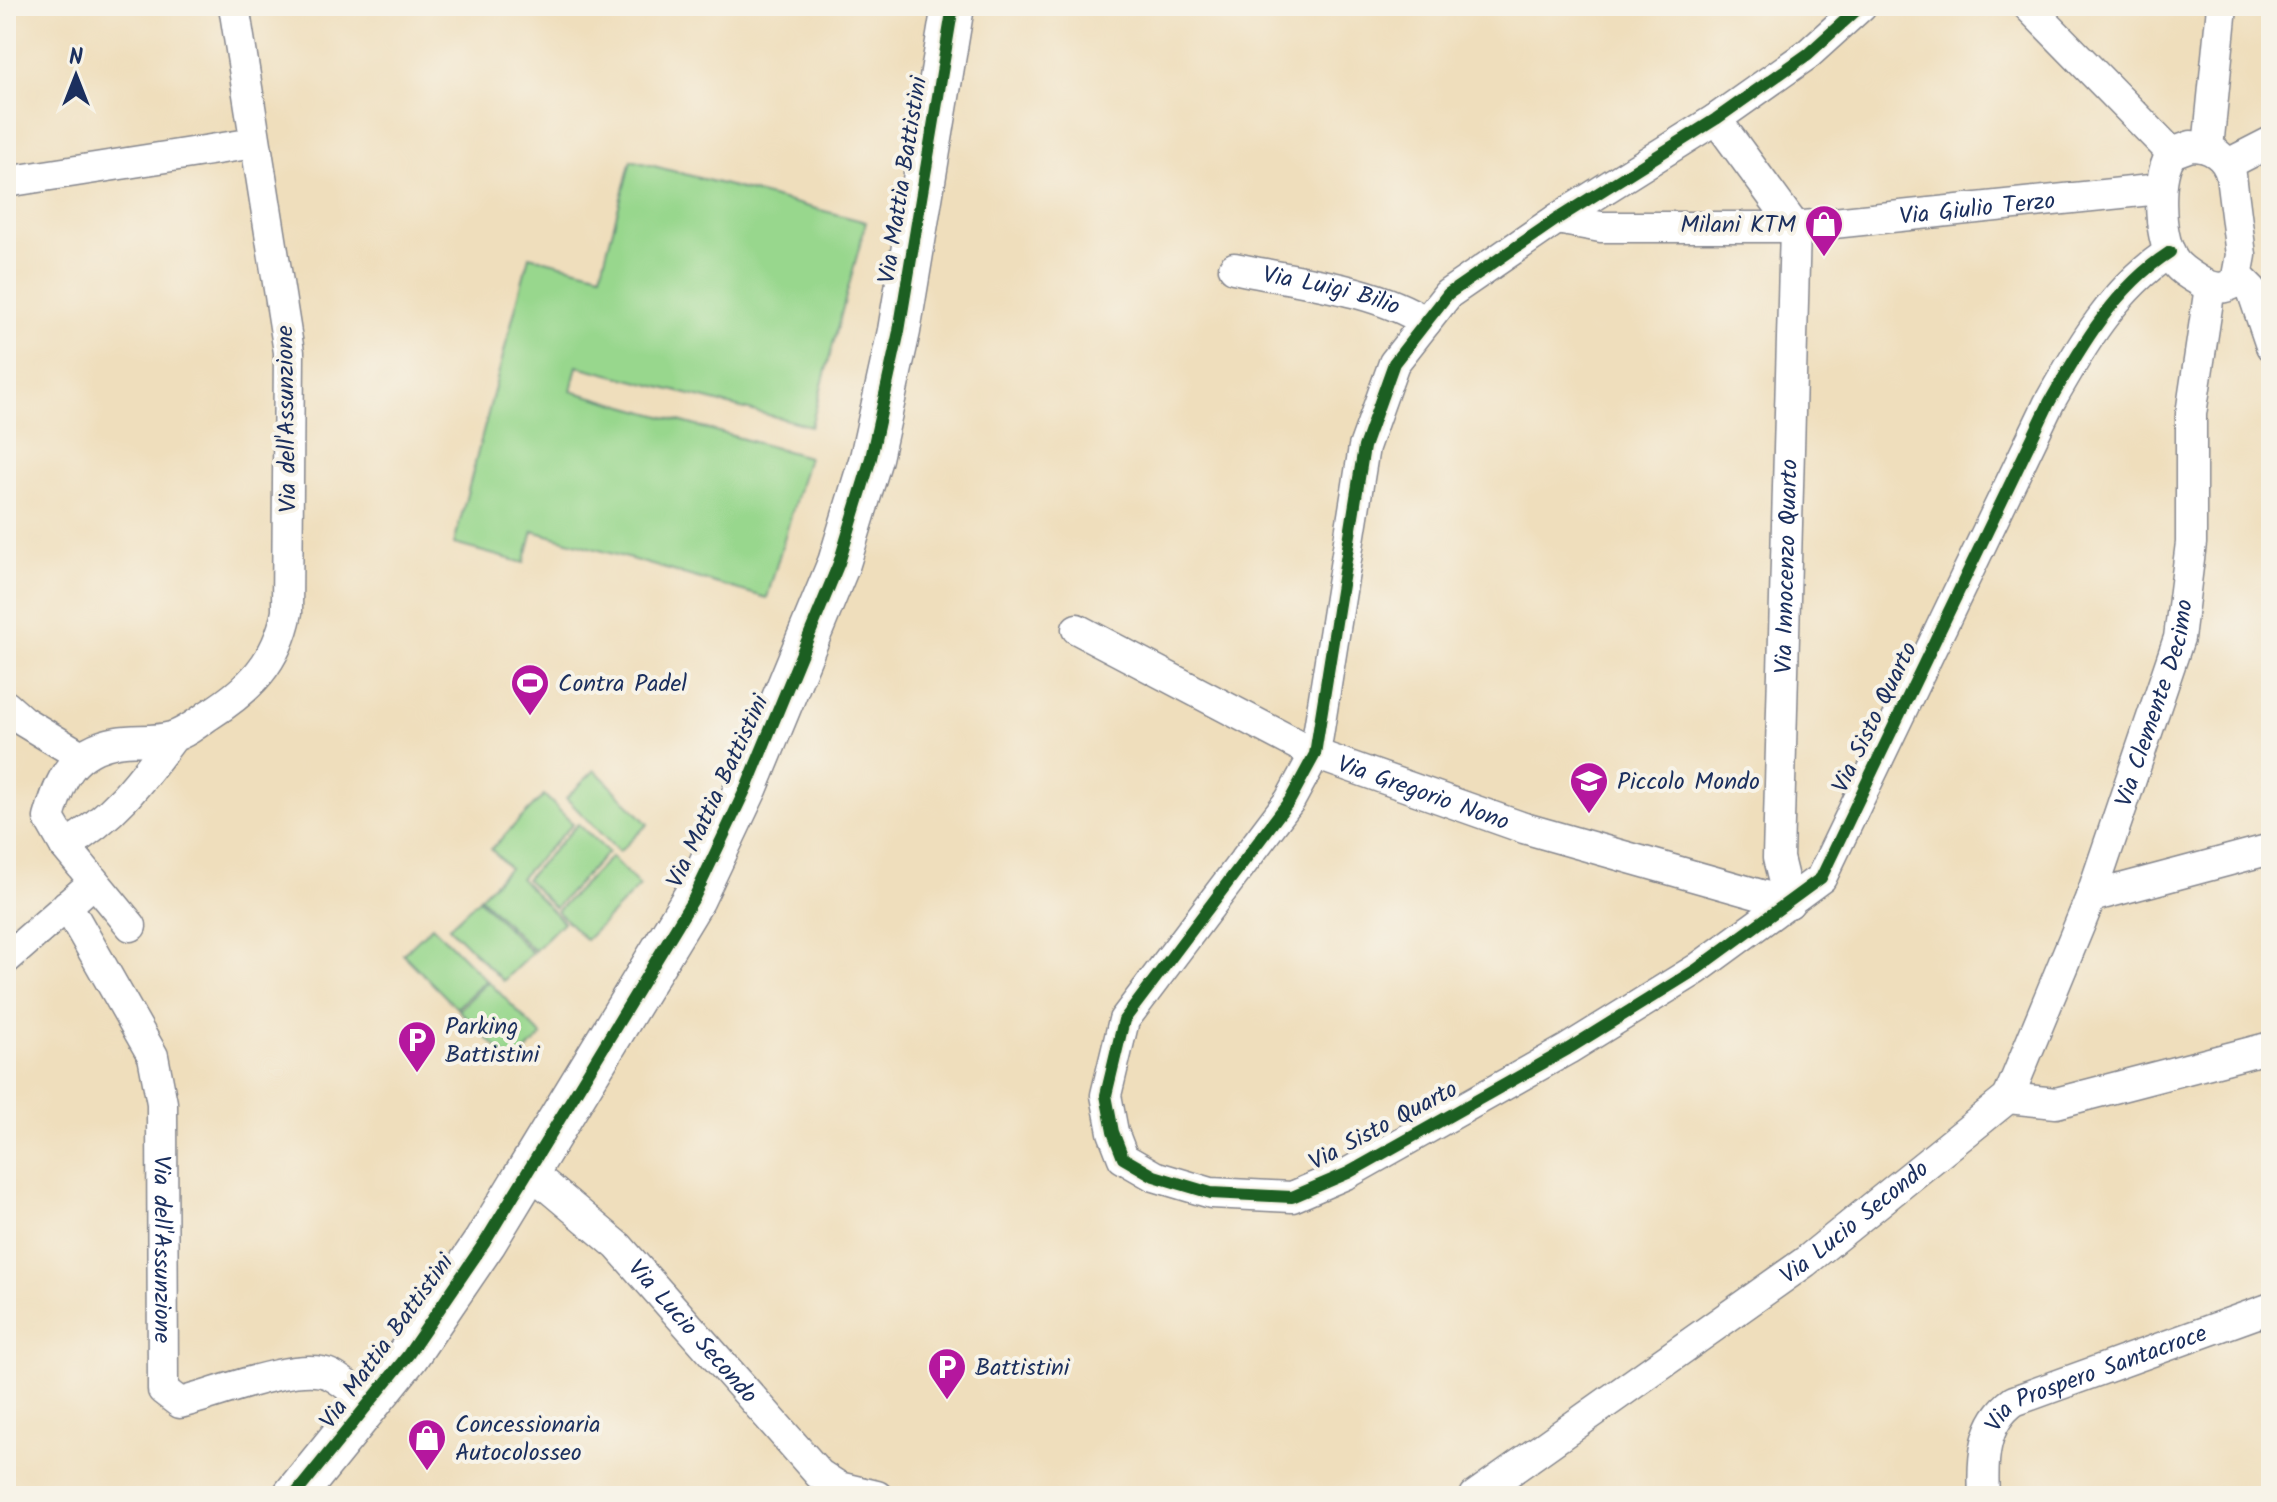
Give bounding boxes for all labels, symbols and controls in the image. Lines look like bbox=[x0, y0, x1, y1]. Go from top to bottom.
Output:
north arrow bbox=[36, 36, 116, 116]
text: N bbox=[69, 41, 83, 76]
street label: Via Mattia Battistini bbox=[868, 73, 939, 287]
street label: Via Giulio Terzo bbox=[1898, 182, 2057, 237]
shop icon: Milani KTM bbox=[1803, 203, 1845, 258]
place label: Milani KTM bbox=[1680, 206, 1796, 245]
street label: Via Luigi Bilio bbox=[1260, 256, 1406, 327]
street label: Via dell'Assunzione bbox=[266, 325, 309, 513]
street label: Via Innocenzo Quarto bbox=[1765, 458, 1810, 674]
street label: Via Clemente Decimo bbox=[2105, 597, 2205, 812]
street label: Via Sisto Quarto bbox=[1822, 635, 1929, 800]
sports icon: Contra Padel bbox=[509, 662, 551, 717]
place label: Contra Padel bbox=[558, 665, 687, 704]
street label: Via Mattia Battistini bbox=[656, 687, 781, 895]
street label: Via Gregorio Nono bbox=[1332, 745, 1515, 842]
school or university icon: Piccolo Mondo bbox=[1568, 760, 1610, 815]
place label: Piccolo Mondo bbox=[1617, 763, 1760, 802]
place label: Parking Battistini bbox=[445, 1008, 541, 1075]
parking icon: Parking Battistini bbox=[396, 1019, 438, 1074]
street label: Via Sisto Quarto bbox=[1302, 1071, 1465, 1182]
street label: Via Lucio Secondo bbox=[1772, 1151, 1938, 1295]
street label: Via dell'Assunzione bbox=[141, 1155, 181, 1343]
street label: Via Mattia Battistini bbox=[310, 1245, 465, 1438]
street label: Via Lucio Secondo bbox=[617, 1251, 767, 1413]
street label: Via Prospero Santacroce bbox=[1975, 1315, 2213, 1439]
parking icon: Battistini bbox=[926, 1346, 968, 1401]
place label: Battistini bbox=[975, 1349, 1071, 1388]
place label: Concessionaria Autocolosseo bbox=[455, 1406, 601, 1473]
shop icon: Concessionaria Autocolosseo bbox=[406, 1417, 448, 1472]

